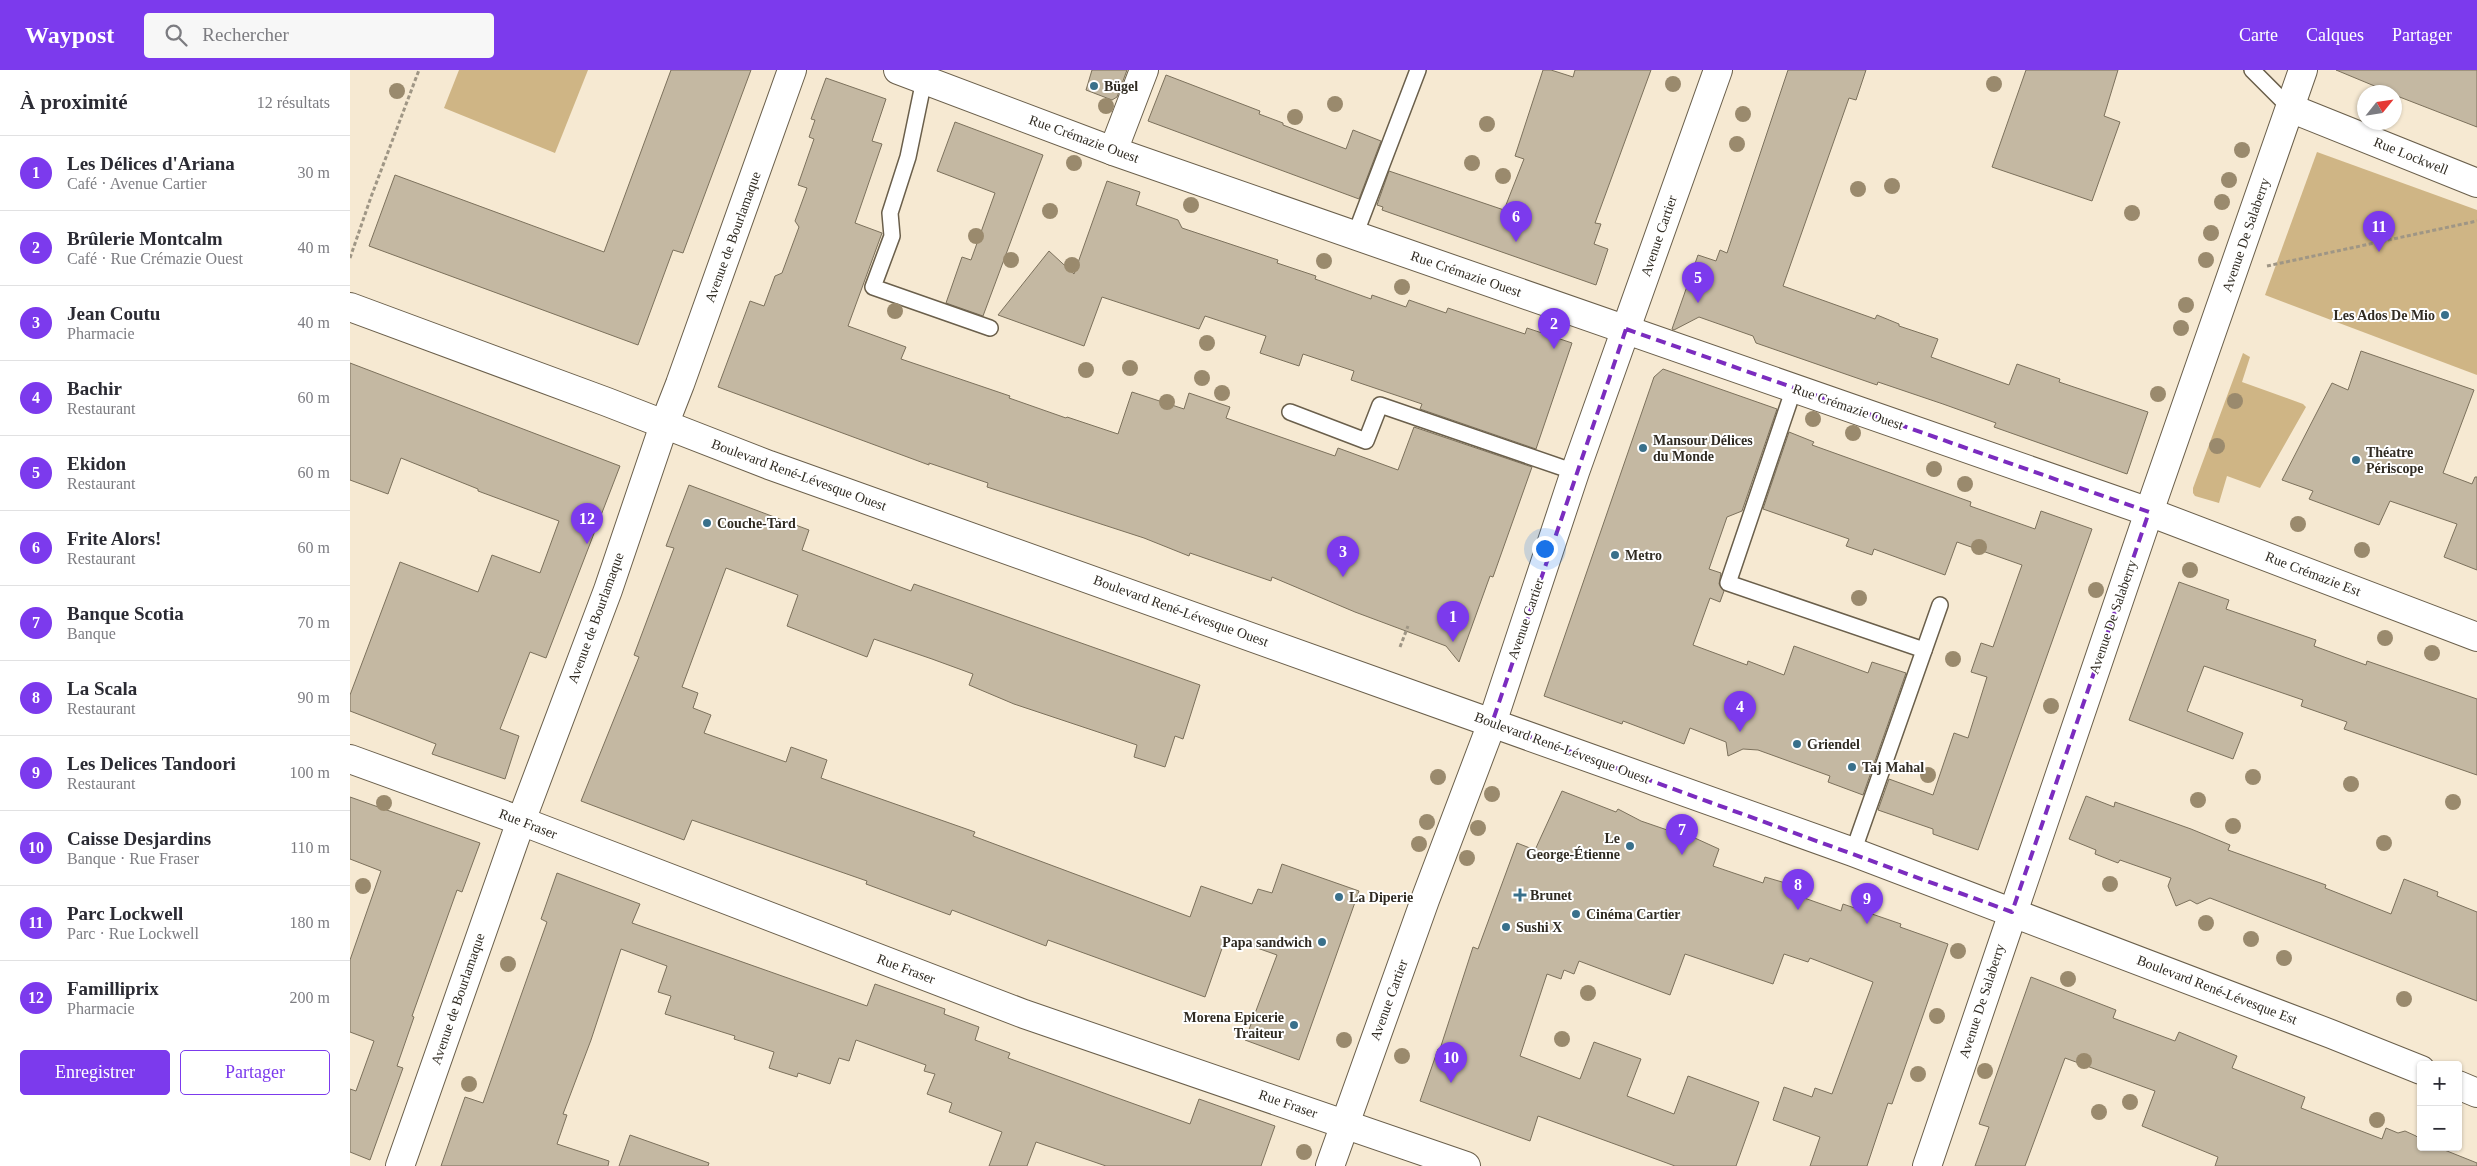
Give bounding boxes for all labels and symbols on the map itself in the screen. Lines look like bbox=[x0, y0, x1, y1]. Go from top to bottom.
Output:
place label: Bügel bbox=[1104, 79, 1138, 94]
marker: Bügel bbox=[1088, 80, 1100, 92]
north arrow bbox=[2357, 85, 2402, 130]
street label: Rue Crémazie Ouest bbox=[1027, 112, 1141, 166]
street label: Rue Lockwell bbox=[2372, 134, 2450, 178]
street label: Avenue de Bourlamaque bbox=[702, 170, 764, 304]
street label: Avenue De Salaberry bbox=[2219, 176, 2273, 294]
street label: Avenue Cartier bbox=[1638, 193, 1680, 279]
pin: 6 bbox=[1500, 201, 1532, 242]
pin: 11 bbox=[2363, 211, 2395, 252]
street label: Rue Crémazie Ouest bbox=[1409, 248, 1523, 300]
pin: 5 bbox=[1682, 262, 1714, 303]
pin: 2 bbox=[1538, 308, 1570, 349]
place label: Les Ados De Mio bbox=[2334, 308, 2435, 323]
marker: Les Ados De Mio bbox=[2439, 309, 2451, 321]
street label: Rue Crémazie Ouest bbox=[1791, 381, 1905, 433]
place label: Mansour Délices du Monde bbox=[1653, 433, 1753, 464]
street label: Boulevard René-Lévesque Ouest bbox=[709, 436, 889, 514]
marker: Mansour Délices du Monde bbox=[1637, 442, 1649, 454]
place label: Théatre Périscope bbox=[2366, 445, 2424, 476]
marker: Théatre Périscope bbox=[2350, 454, 2362, 466]
pin: 12 bbox=[571, 503, 603, 544]
place label: Couche-Tard bbox=[717, 516, 796, 531]
marker: Couche-Tard bbox=[701, 517, 713, 529]
pin: 3 bbox=[1327, 536, 1359, 577]
your location bbox=[1532, 536, 1558, 562]
place label: Metro bbox=[1625, 548, 1662, 563]
marker: Metro bbox=[1609, 549, 1621, 561]
street label: Rue Crémazie Est bbox=[2263, 549, 2363, 599]
street label: Avenue de Bourlamaque bbox=[565, 551, 627, 685]
street label: Avenue De Salaberry bbox=[2086, 558, 2140, 676]
street label: Boulevard René-Lévesque Ouest bbox=[1091, 572, 1271, 650]
street label: Avenue Cartier bbox=[1505, 576, 1547, 662]
pin: 1 bbox=[1437, 601, 1469, 642]
pin: 4 bbox=[1724, 691, 1756, 732]
street label: Boulevard René-Lévesque Ouest bbox=[1472, 709, 1652, 787]
place label: Griendel bbox=[1807, 737, 1860, 752]
marker: Griendel bbox=[1791, 738, 1803, 750]
place label: Taj Mahal bbox=[1862, 760, 1924, 775]
marker: Taj Mahal bbox=[1846, 761, 1858, 773]
street label: Rue Fraser bbox=[497, 806, 559, 842]
pin: 7 bbox=[1666, 814, 1698, 855]
place label: Le George-Étienne bbox=[1526, 831, 1620, 862]
marker: Le George-Étienne bbox=[1624, 840, 1636, 852]
pin: 8 bbox=[1782, 869, 1814, 910]
pin: 9 bbox=[1851, 883, 1883, 924]
place label: Brunet bbox=[1530, 888, 1572, 903]
marker: Brunet bbox=[1514, 889, 1526, 901]
place label: La Diperie bbox=[1349, 890, 1413, 905]
marker: La Diperie bbox=[1333, 891, 1345, 903]
place label: Cinéma Cartier bbox=[1586, 907, 1680, 922]
marker: Cinéma Cartier bbox=[1570, 908, 1582, 920]
place label: Sushi X bbox=[1516, 920, 1562, 935]
marker: Sushi X bbox=[1500, 921, 1512, 933]
street label: Avenue de Bourlamaque bbox=[428, 931, 488, 1067]
place label: Papa sandwich bbox=[1222, 935, 1312, 950]
marker: Papa sandwich bbox=[1316, 936, 1328, 948]
street label: Avenue De Salaberry bbox=[1956, 942, 2008, 1060]
street label: Rue Fraser bbox=[875, 951, 937, 987]
street label: Boulevard René-Lévesque Est bbox=[2135, 952, 2299, 1028]
street label: Avenue Cartier bbox=[1367, 957, 1411, 1042]
place label: Morena Epicerie Traiteur bbox=[1184, 1010, 1284, 1041]
marker: Morena Epicerie Traiteur bbox=[1288, 1019, 1300, 1031]
pin: 10 bbox=[1435, 1042, 1467, 1083]
street label: Rue Fraser bbox=[1257, 1087, 1320, 1121]

